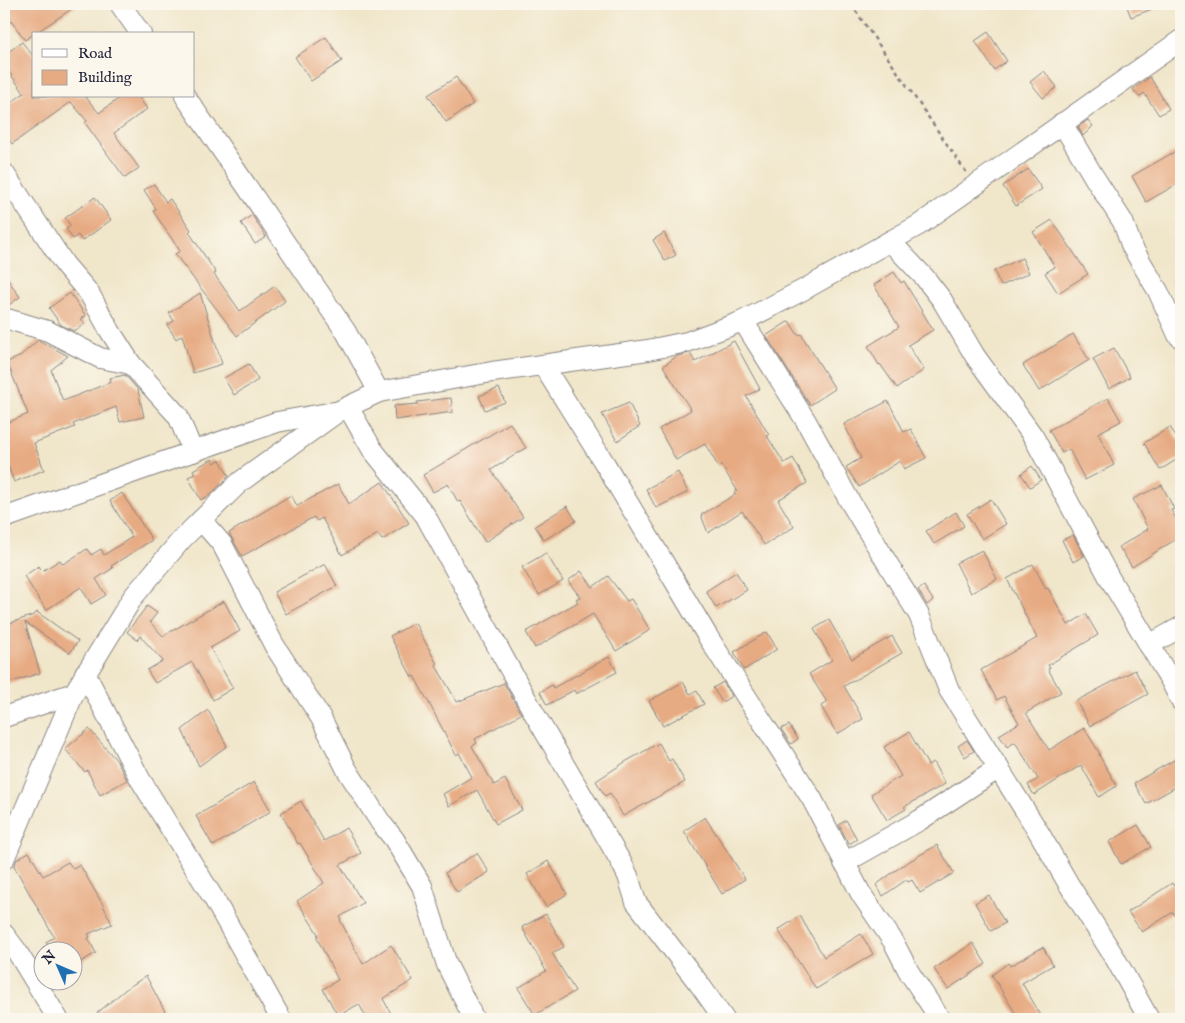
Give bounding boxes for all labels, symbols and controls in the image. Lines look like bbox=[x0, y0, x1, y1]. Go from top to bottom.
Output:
legend bbox=[32, 32, 195, 98]
text: Road bbox=[78, 44, 113, 63]
text: Building bbox=[78, 68, 133, 87]
north arrow bbox=[32, 940, 82, 990]
text: N bbox=[38, 947, 60, 969]

